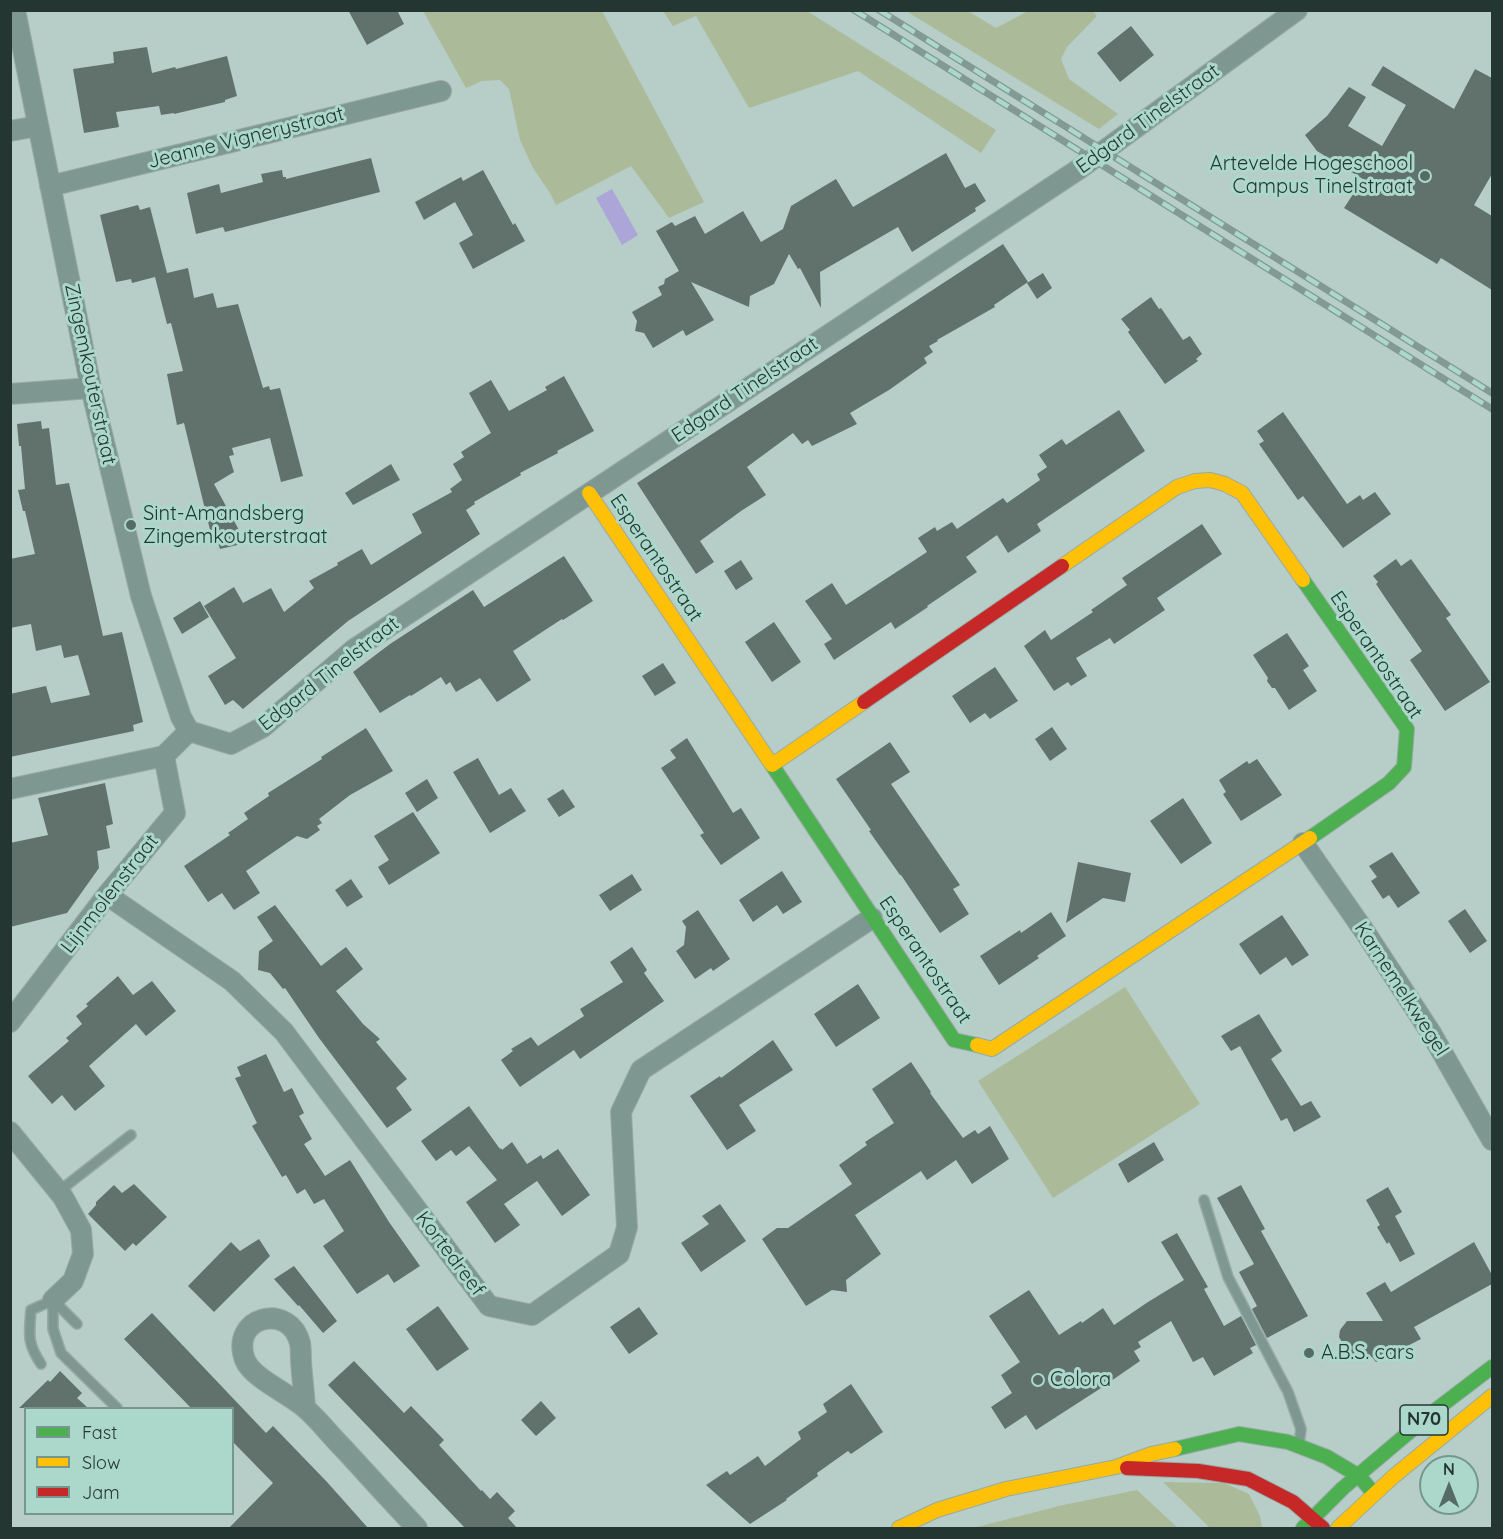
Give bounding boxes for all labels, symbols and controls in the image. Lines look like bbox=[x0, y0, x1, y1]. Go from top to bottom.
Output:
street label: Edgard Tinelstraat bbox=[1072, 59, 1224, 179]
street label: Jeanne Vignerystraat bbox=[145, 102, 347, 174]
place label: Artevelde Hogeschool Campus Tinelstraat bbox=[1210, 152, 1413, 199]
marker: Artevelde Hogeschool Campus Tinelstraat bbox=[1418, 169, 1432, 183]
street label: Zingemkouterstraat bbox=[59, 281, 121, 467]
street label: Edgard Tinelstraat bbox=[667, 332, 823, 448]
street label: Esperantostraat bbox=[604, 490, 708, 626]
place label: Sint-Amandsberg Zingemkouterstraat bbox=[143, 502, 328, 549]
marker: Sint-Amandsberg Zingemkouterstraat bbox=[124, 518, 138, 532]
street label: Esperantostraat bbox=[1324, 587, 1428, 723]
street label: Edgard Tinelstraat bbox=[254, 612, 404, 736]
street label: Lijnmolenstraat bbox=[56, 830, 164, 958]
street label: Esperantostraat bbox=[873, 892, 977, 1028]
street label: Karnemelkwegel bbox=[1349, 917, 1453, 1061]
street label: Kortedreef bbox=[410, 1207, 490, 1301]
place label: A.B.S. cars bbox=[1321, 1341, 1414, 1365]
marker: A.B.S. cars bbox=[1302, 1346, 1316, 1360]
place label: Colora bbox=[1050, 1368, 1111, 1392]
marker: Colora bbox=[1031, 1373, 1045, 1387]
road number: N70 bbox=[1400, 1405, 1448, 1435]
legend bbox=[24, 1407, 234, 1515]
text: Fast bbox=[82, 1421, 117, 1444]
text: Slow bbox=[82, 1451, 120, 1474]
north arrow bbox=[1419, 1455, 1479, 1515]
text: N bbox=[1443, 1459, 1455, 1479]
text: Jam bbox=[82, 1481, 120, 1504]

